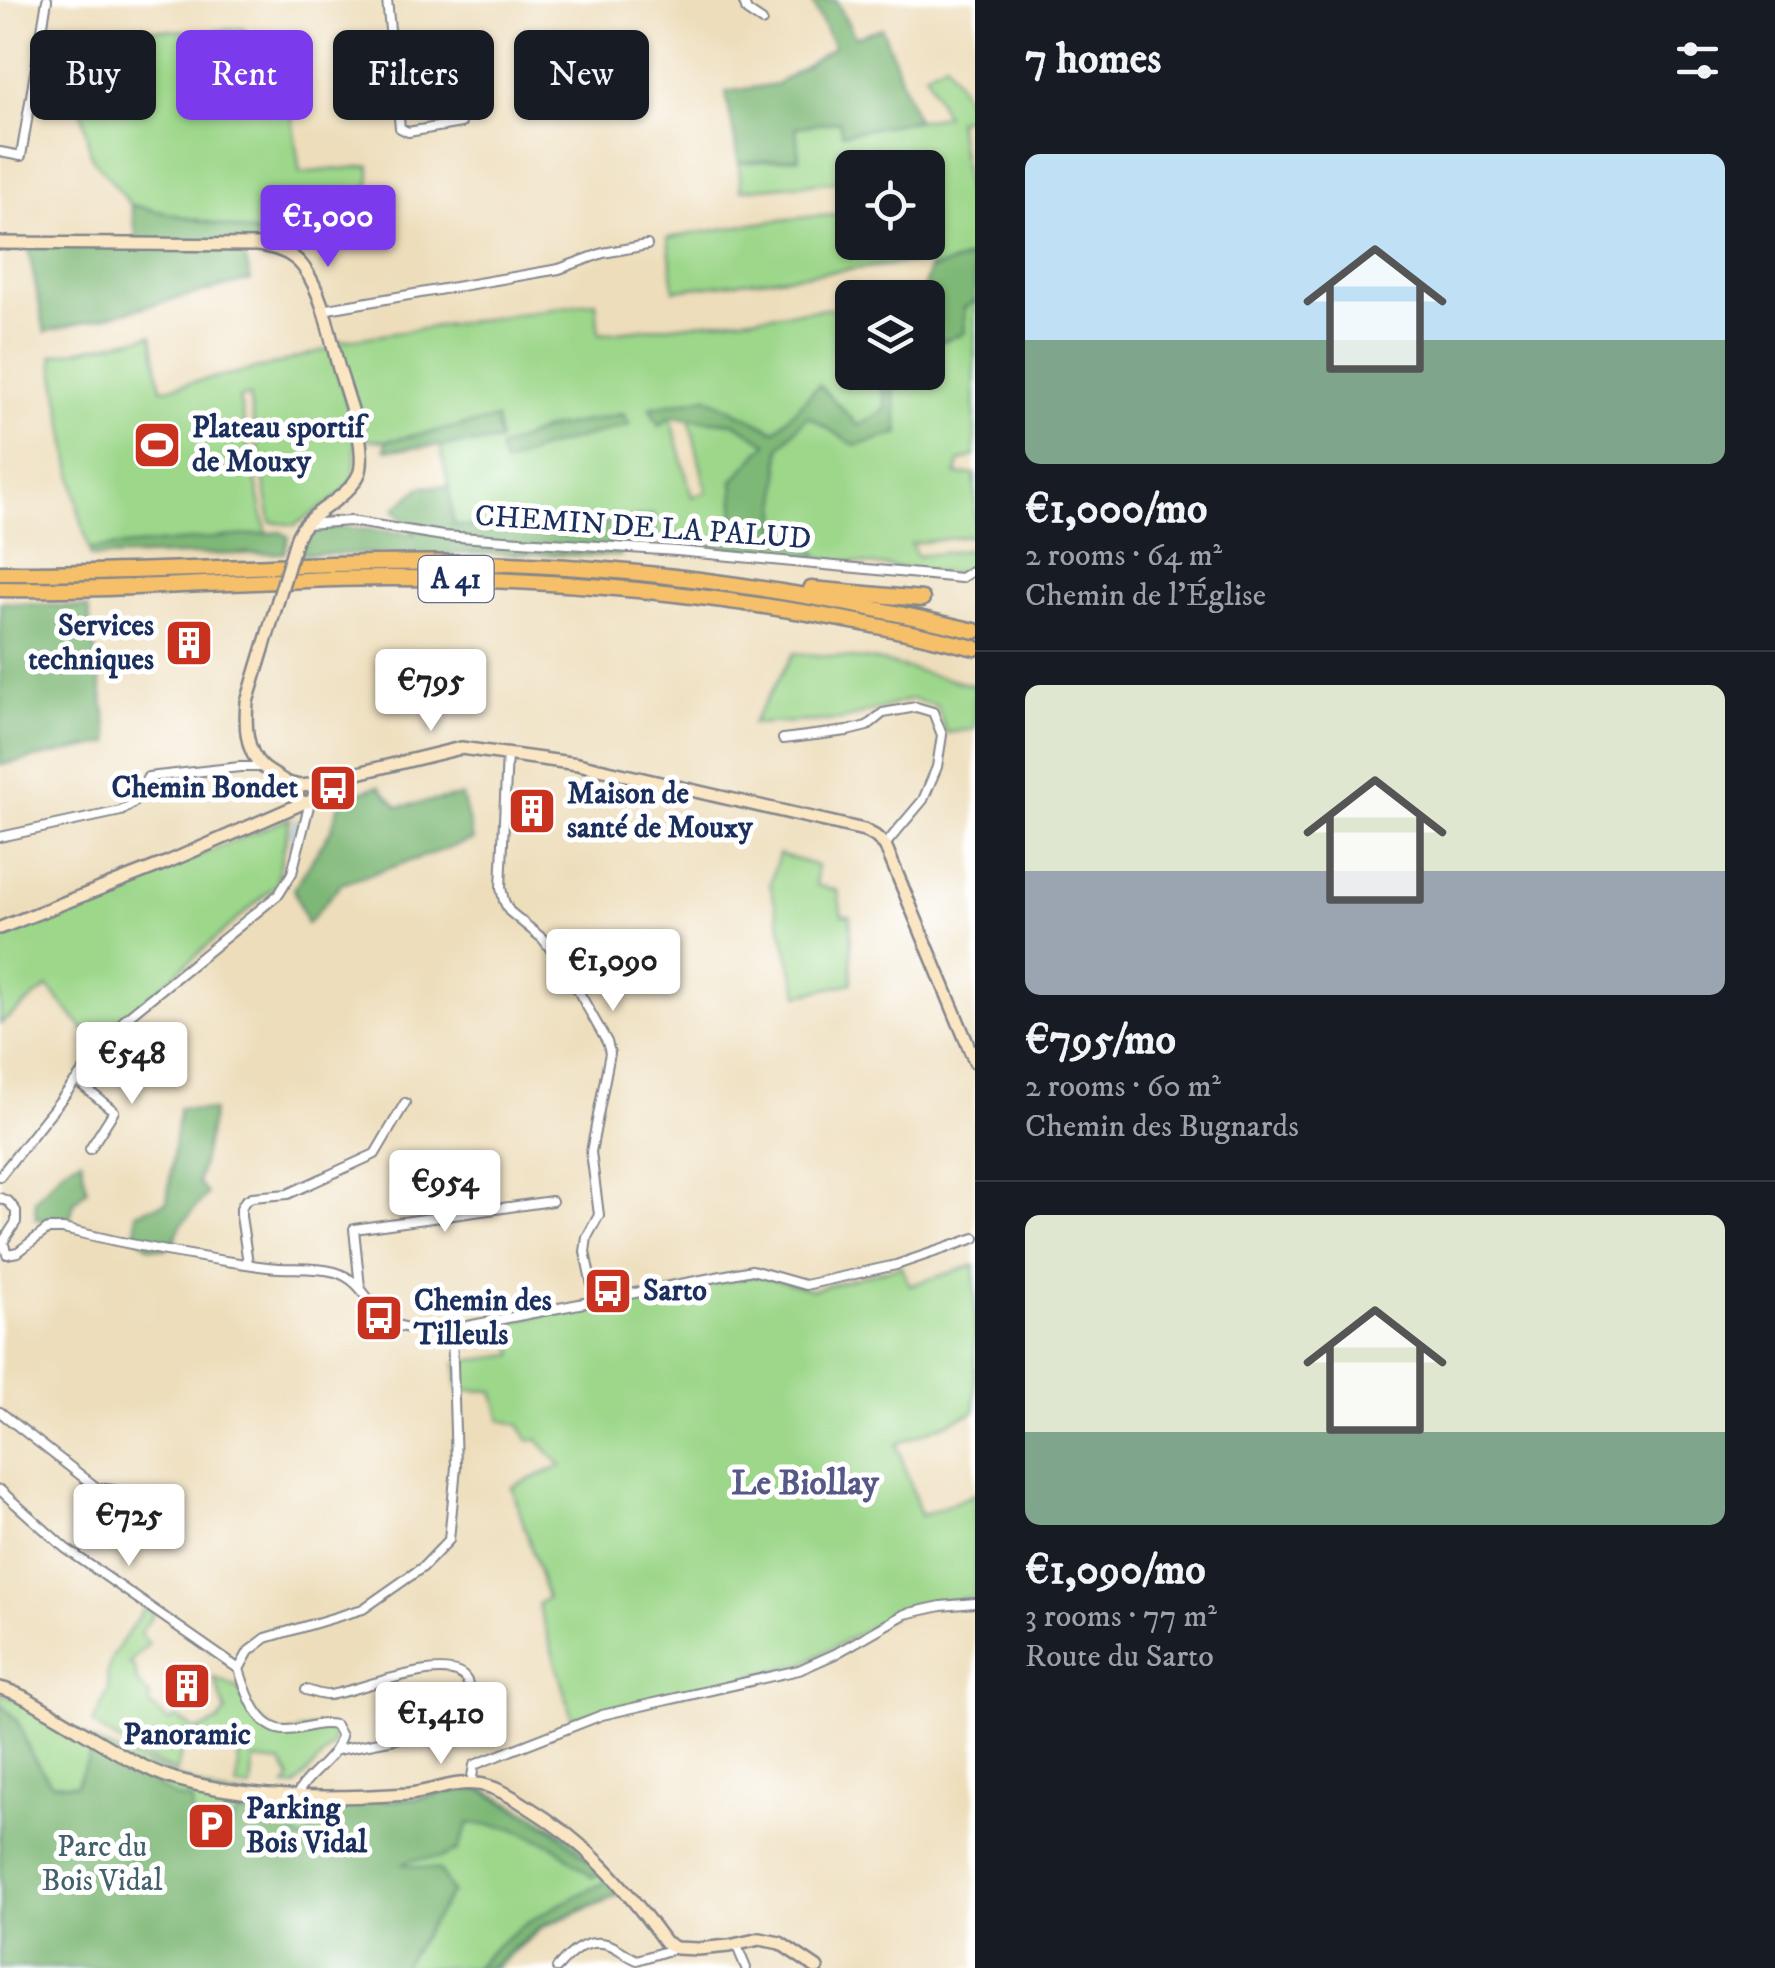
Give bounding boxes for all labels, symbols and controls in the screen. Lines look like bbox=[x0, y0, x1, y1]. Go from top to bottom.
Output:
chip: Buy bbox=[30, 30, 156, 120]
chip: Rent bbox=[176, 30, 313, 120]
chip: Filters bbox=[333, 30, 494, 120]
chip: New bbox=[514, 30, 649, 120]
icon: filters bbox=[1670, 33, 1725, 88]
text: 7 homes bbox=[1025, 34, 1161, 86]
map controls bbox=[835, 150, 945, 390]
button: locate bbox=[835, 150, 945, 260]
pin: €1,000 bbox=[247, 185, 409, 270]
text: €1,000 bbox=[283, 197, 373, 237]
icon: home bbox=[1285, 219, 1465, 399]
button: layers bbox=[835, 280, 945, 390]
place label: Plateau sportif de Mouxy bbox=[192, 410, 370, 481]
sports icon: Plateau sportif de Mouxy bbox=[131, 419, 183, 471]
text: €1,000/mo bbox=[1025, 484, 1207, 536]
street label: CHEMIN DE LA PALUD bbox=[474, 498, 812, 558]
text: 2 rooms · 64 m² bbox=[1025, 536, 1222, 576]
road number: A 41 bbox=[418, 556, 494, 602]
text: Chemin de l'Église bbox=[1025, 576, 1266, 616]
place label: Services techniques bbox=[28, 608, 154, 679]
building icon: Services techniques bbox=[163, 617, 215, 669]
pin: €795 bbox=[372, 649, 490, 734]
text: €795 bbox=[397, 661, 465, 701]
icon: home bbox=[1285, 750, 1465, 930]
bus stop icon: Chemin Bondet bbox=[307, 762, 359, 814]
place label: Chemin Bondet bbox=[111, 770, 298, 807]
place label: Maison de santé de Mouxy bbox=[567, 776, 753, 847]
building icon: Maison de santé de Mouxy bbox=[506, 785, 558, 837]
pin: €1,090 bbox=[532, 929, 694, 1014]
text: €1,090 bbox=[568, 941, 658, 981]
text: €795/mo bbox=[1025, 1015, 1176, 1067]
pin: €548 bbox=[73, 1022, 191, 1107]
text: €548 bbox=[98, 1034, 166, 1074]
text: 2 rooms · 60 m² bbox=[1025, 1067, 1221, 1107]
text: Chemin des Bugnards bbox=[1025, 1107, 1299, 1147]
pin: €954 bbox=[386, 1150, 504, 1235]
text: €954 bbox=[411, 1162, 479, 1202]
bus stop icon: Sarto bbox=[582, 1265, 634, 1317]
place label: Sarto bbox=[643, 1273, 707, 1310]
icon: home bbox=[1285, 1280, 1465, 1460]
place label: Chemin des Tilleuls bbox=[413, 1283, 552, 1354]
bus stop icon: Chemin des Tilleuls bbox=[353, 1292, 405, 1344]
district label: Le Biollay bbox=[731, 1462, 880, 1506]
pin: €725 bbox=[70, 1484, 188, 1569]
text: €725 bbox=[95, 1496, 163, 1536]
text: €1,090/mo bbox=[1025, 1545, 1206, 1597]
text: 3 rooms · 77 m² bbox=[1025, 1597, 1217, 1637]
text: Route du Sarto bbox=[1025, 1637, 1214, 1677]
building icon: Panoramic bbox=[161, 1660, 213, 1712]
pin: €1,410 bbox=[360, 1682, 522, 1767]
text: €1,410 bbox=[397, 1694, 485, 1734]
place label: Panoramic bbox=[123, 1717, 251, 1754]
place label: Parking Bois Vidal bbox=[246, 1791, 368, 1862]
parking icon: Parking Bois Vidal bbox=[185, 1800, 237, 1852]
park label: Parc du Bois Vidal bbox=[42, 1829, 162, 1900]

